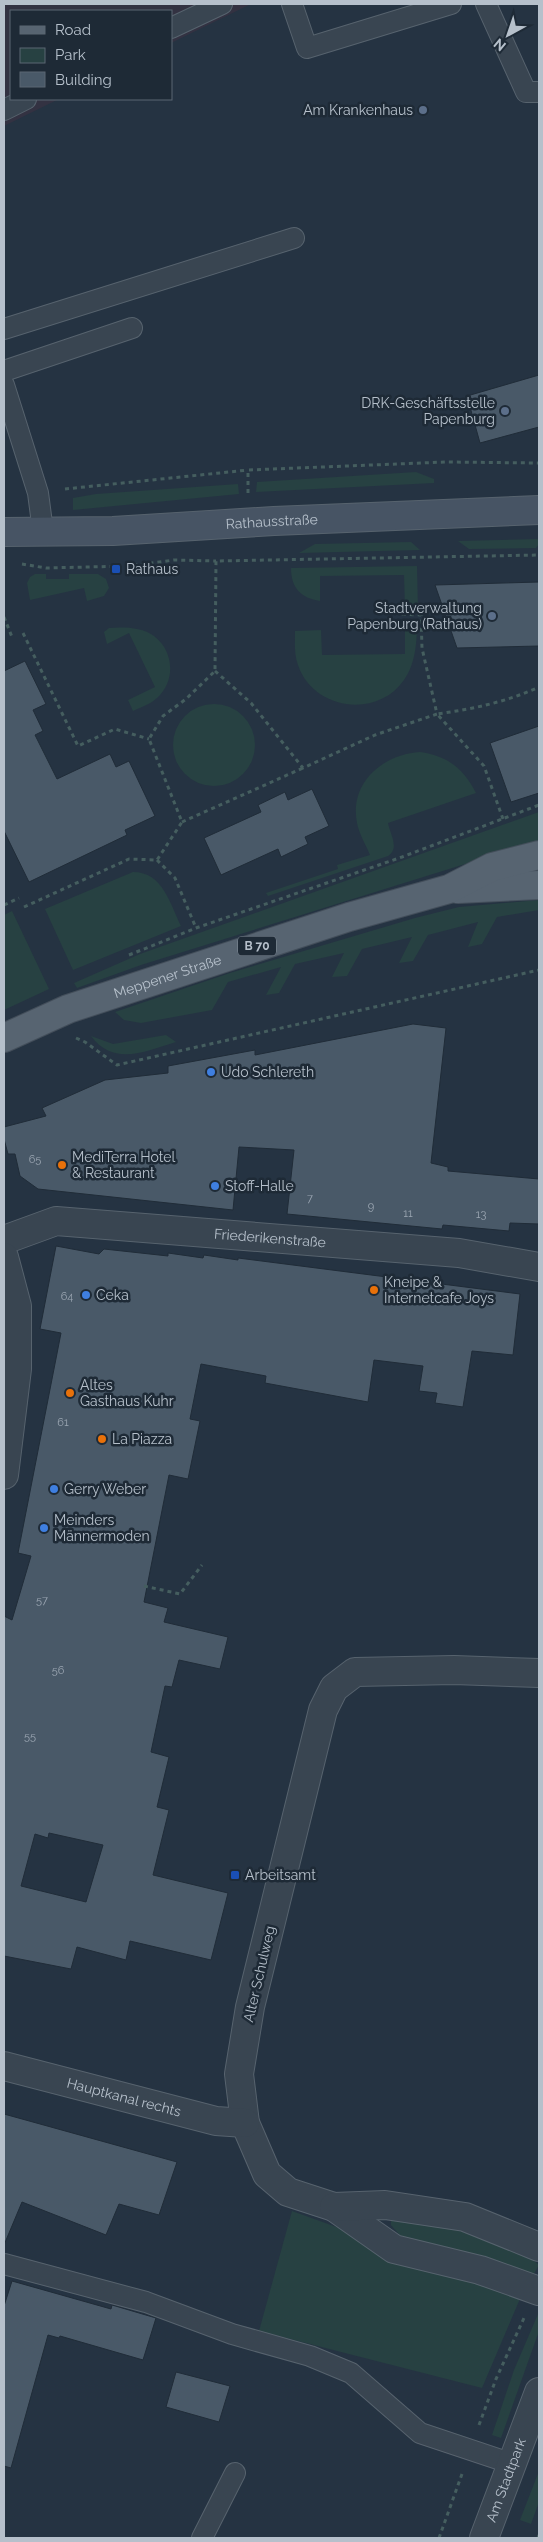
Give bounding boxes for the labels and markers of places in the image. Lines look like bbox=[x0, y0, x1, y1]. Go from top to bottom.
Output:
place label: Am Krankenhaus bbox=[303, 102, 413, 118]
marker: Am Krankenhaus bbox=[417, 104, 429, 116]
place label: DRK-Geschäftsstelle Papenburg bbox=[361, 395, 495, 427]
marker: DRK-Geschäftsstelle Papenburg bbox=[499, 405, 511, 417]
place label: Rathaus bbox=[126, 561, 178, 577]
marker: Rathaus bbox=[110, 563, 122, 575]
place label: Stadtverwaltung Papenburg (Rathaus) bbox=[347, 600, 482, 632]
marker: Stadtverwaltung Papenburg (Rathaus) bbox=[486, 610, 498, 622]
place label: Udo Schlereth bbox=[221, 1064, 314, 1080]
marker: Udo Schlereth bbox=[205, 1066, 217, 1078]
place label: MediTerra Hotel & Restaurant bbox=[72, 1149, 176, 1181]
marker: MediTerra Hotel & Restaurant bbox=[56, 1159, 68, 1171]
place label: Stoff-Halle bbox=[225, 1178, 294, 1194]
marker: Stoff-Halle bbox=[209, 1180, 221, 1192]
place label: Kneipe & Internetcafe Joys bbox=[384, 1274, 494, 1306]
marker: Kneipe & Internetcafe Joys bbox=[368, 1284, 380, 1296]
place label: Ceka bbox=[96, 1287, 129, 1303]
marker: Ceka bbox=[80, 1289, 92, 1301]
place label: Altes Gasthaus Kuhr bbox=[80, 1377, 174, 1409]
marker: Altes Gasthaus Kuhr bbox=[64, 1387, 76, 1399]
place label: La Piazza bbox=[112, 1431, 172, 1447]
marker: La Piazza bbox=[96, 1433, 108, 1445]
place label: Gerry Weber bbox=[64, 1481, 146, 1497]
marker: Gerry Weber bbox=[48, 1483, 60, 1495]
place label: Meinders Männermoden bbox=[54, 1512, 150, 1544]
marker: Meinders Männermoden bbox=[38, 1522, 50, 1534]
place label: Arbeitsamt bbox=[245, 1867, 316, 1883]
marker: Arbeitsamt bbox=[229, 1869, 241, 1881]

